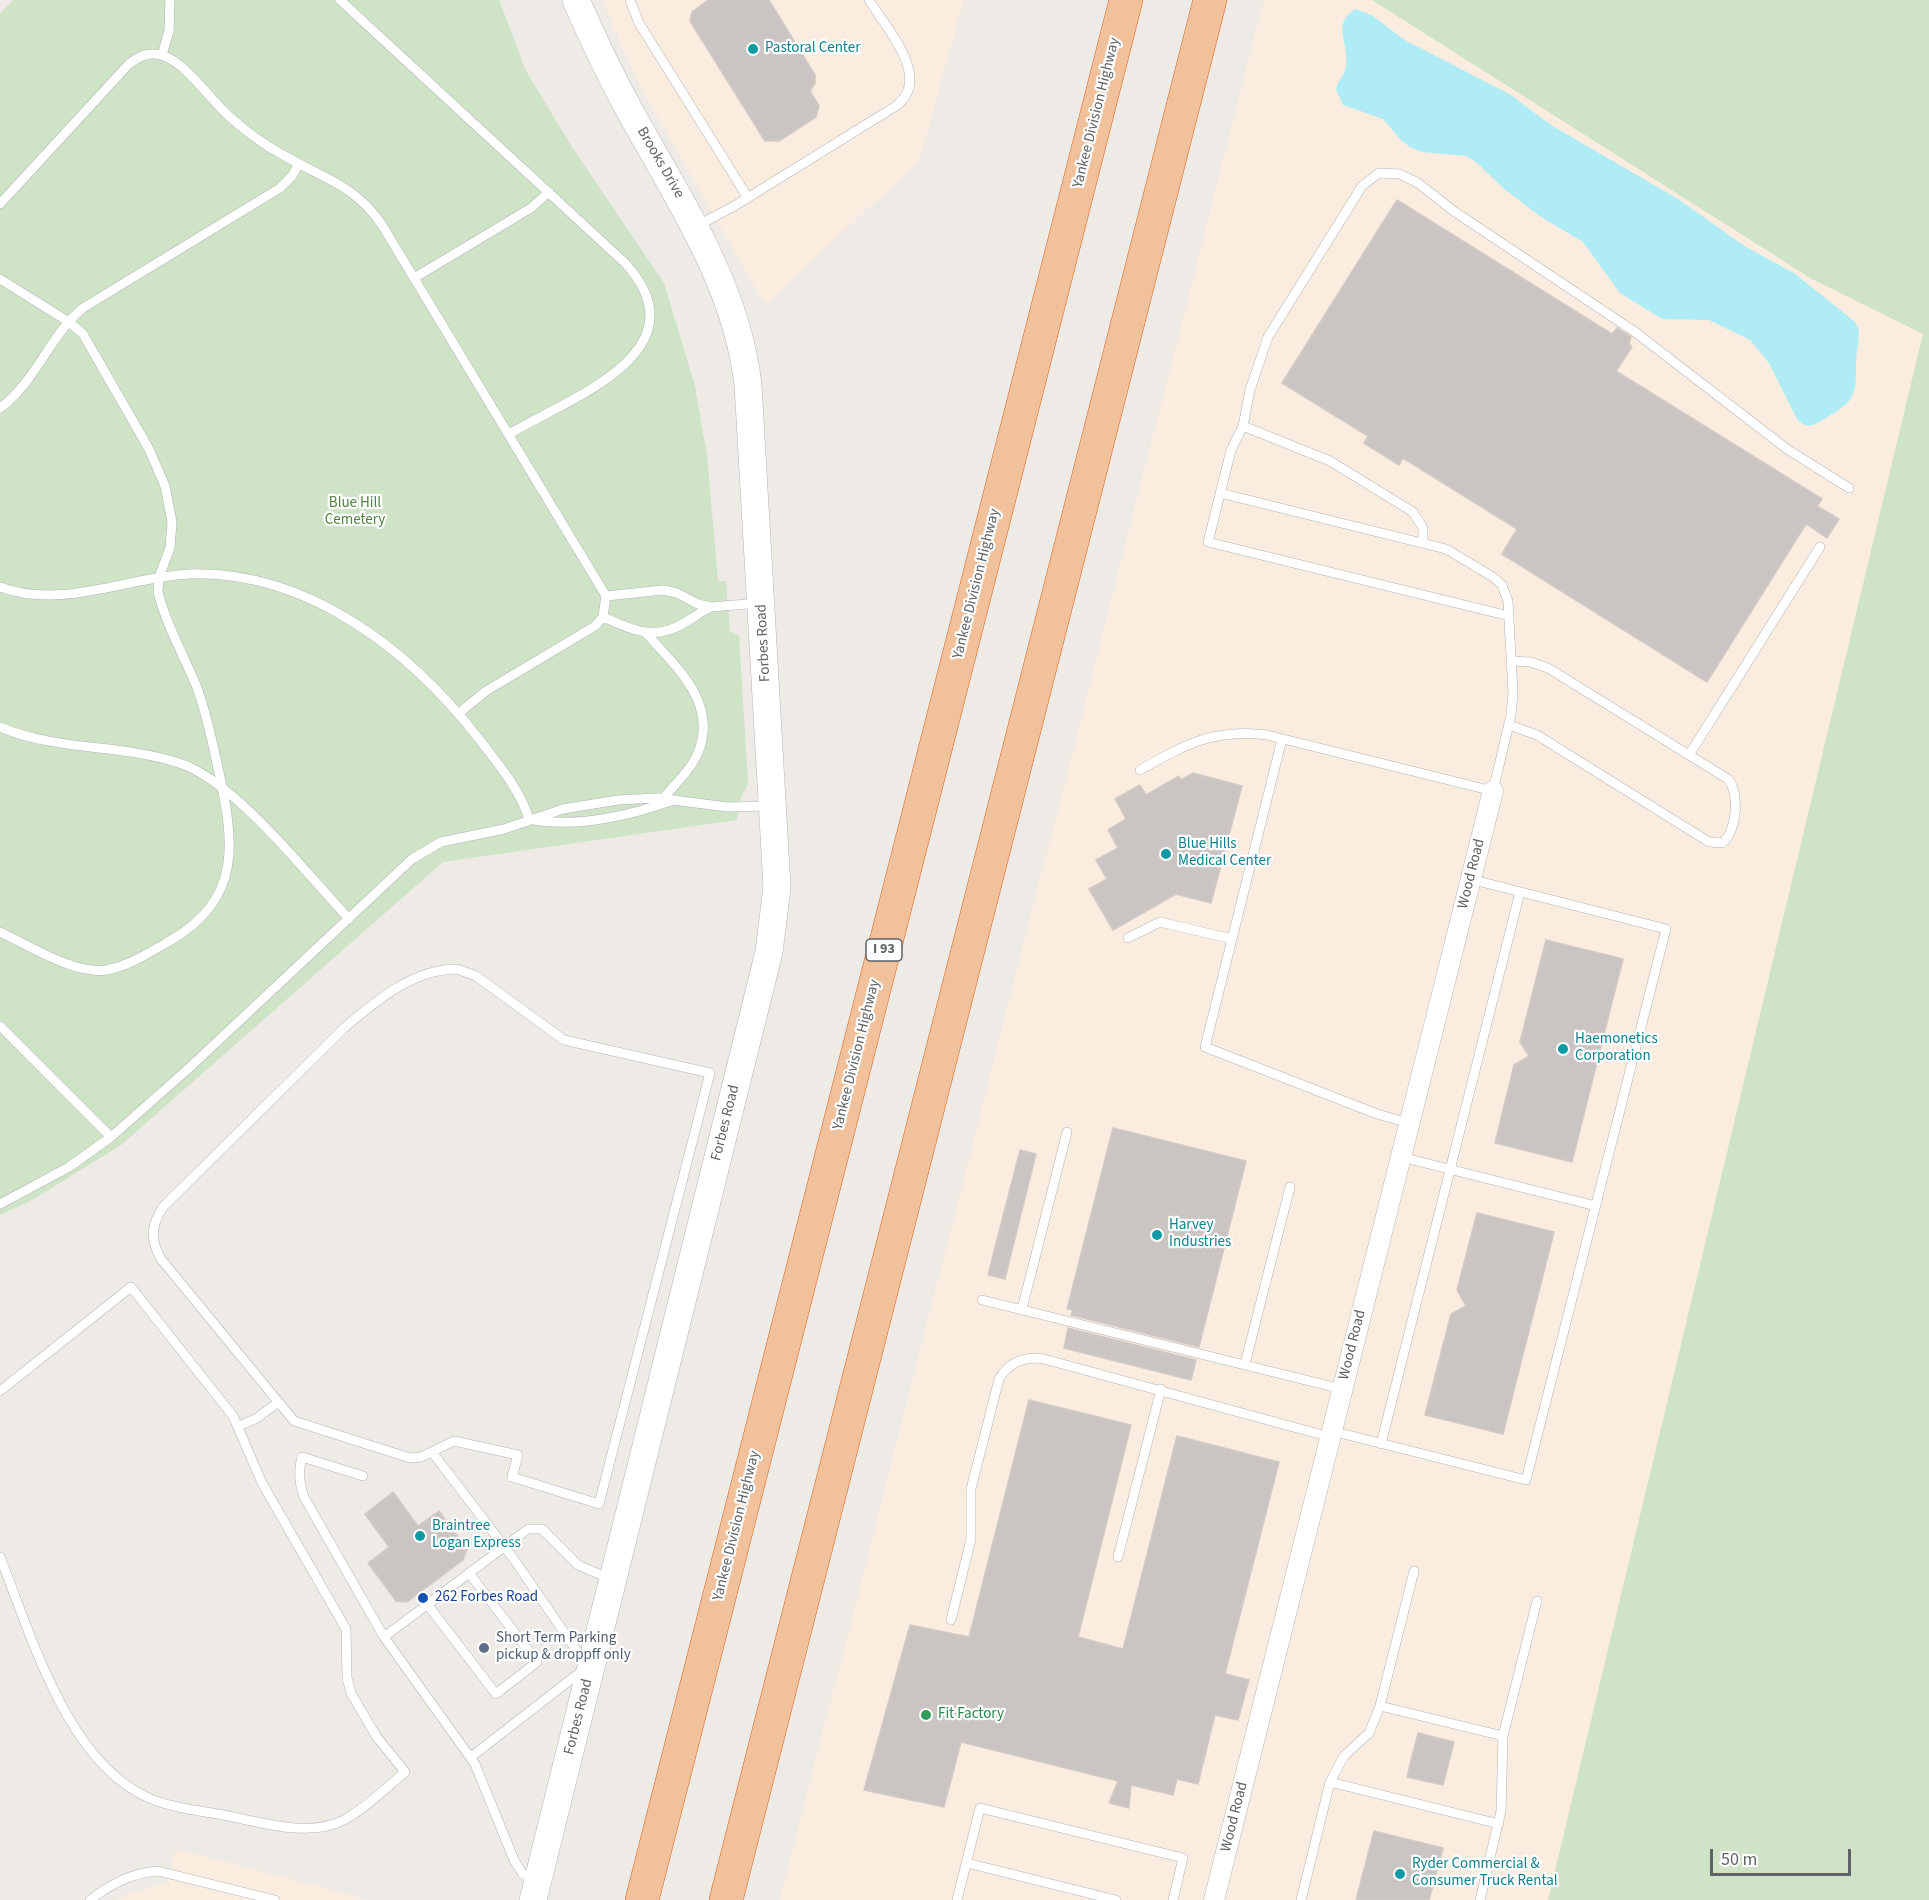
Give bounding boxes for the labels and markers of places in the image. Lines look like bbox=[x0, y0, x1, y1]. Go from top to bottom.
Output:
place label: Pastoral Center bbox=[765, 40, 860, 58]
marker: Pastoral Center bbox=[746, 42, 760, 56]
place label: Blue Hills Medical Center bbox=[1178, 836, 1271, 871]
marker: Blue Hills Medical Center bbox=[1159, 847, 1173, 861]
place label: Haemonetics Corporation bbox=[1575, 1031, 1658, 1066]
marker: Haemonetics Corporation bbox=[1556, 1042, 1570, 1056]
place label: Harvey Industries bbox=[1169, 1217, 1231, 1252]
marker: Harvey Industries bbox=[1150, 1228, 1164, 1242]
place label: Braintree Logan Express bbox=[432, 1518, 521, 1553]
marker: Braintree Logan Express bbox=[413, 1529, 427, 1543]
place label: 262 Forbes Road bbox=[435, 1589, 538, 1607]
marker: 262 Forbes Road bbox=[416, 1591, 430, 1605]
place label: Short Term Parking pickup & droppff only bbox=[496, 1630, 631, 1665]
marker: Short Term Parking pickup & droppff only bbox=[477, 1641, 491, 1655]
place label: Fit Factory bbox=[938, 1706, 1004, 1724]
marker: Fit Factory bbox=[919, 1708, 933, 1722]
place label: Ryder Commercial & Consumer Truck Rental bbox=[1412, 1856, 1558, 1891]
marker: Ryder Commercial & Consumer Truck Rental bbox=[1393, 1867, 1407, 1881]

